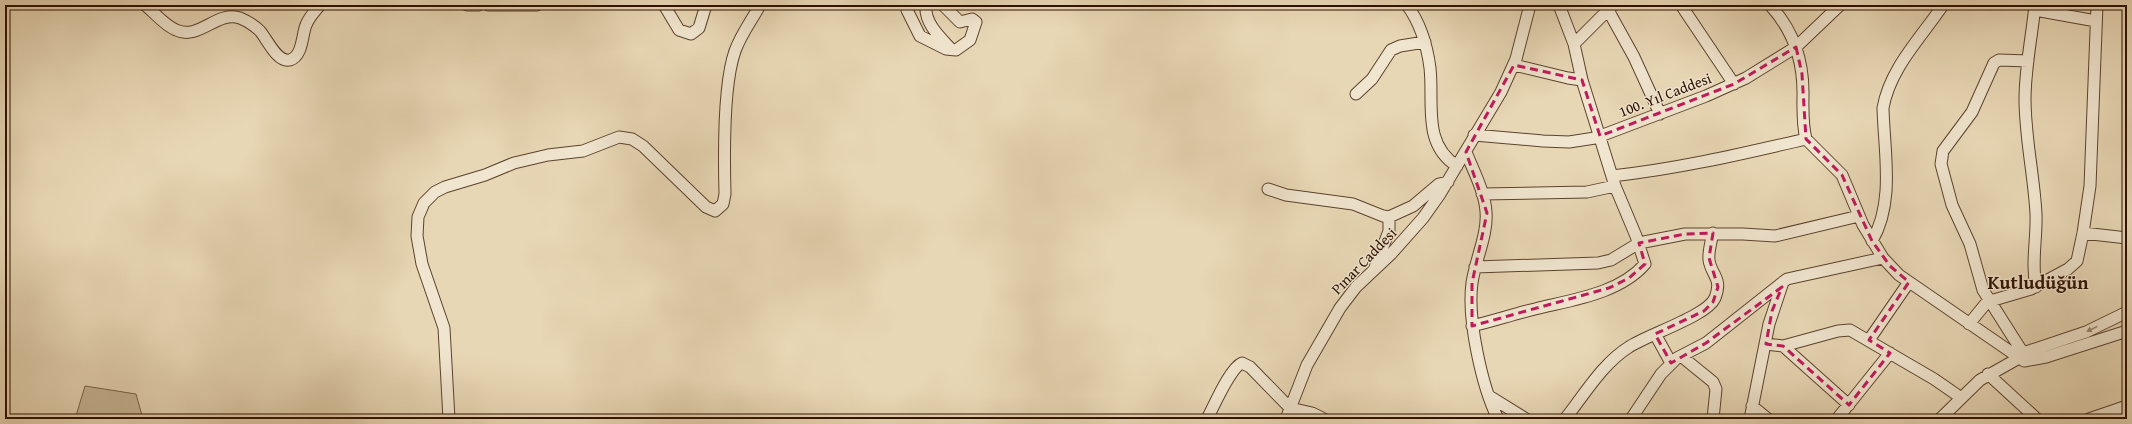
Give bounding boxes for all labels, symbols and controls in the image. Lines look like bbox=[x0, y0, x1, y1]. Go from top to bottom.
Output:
street label: 100. Yıl Caddesi bbox=[1615, 67, 1714, 122]
street label: Pınar Caddesi bbox=[1326, 223, 1401, 299]
district label: Kutludüğün bbox=[1988, 268, 2089, 296]
one-way arrow bbox=[2086, 326, 2097, 332]

